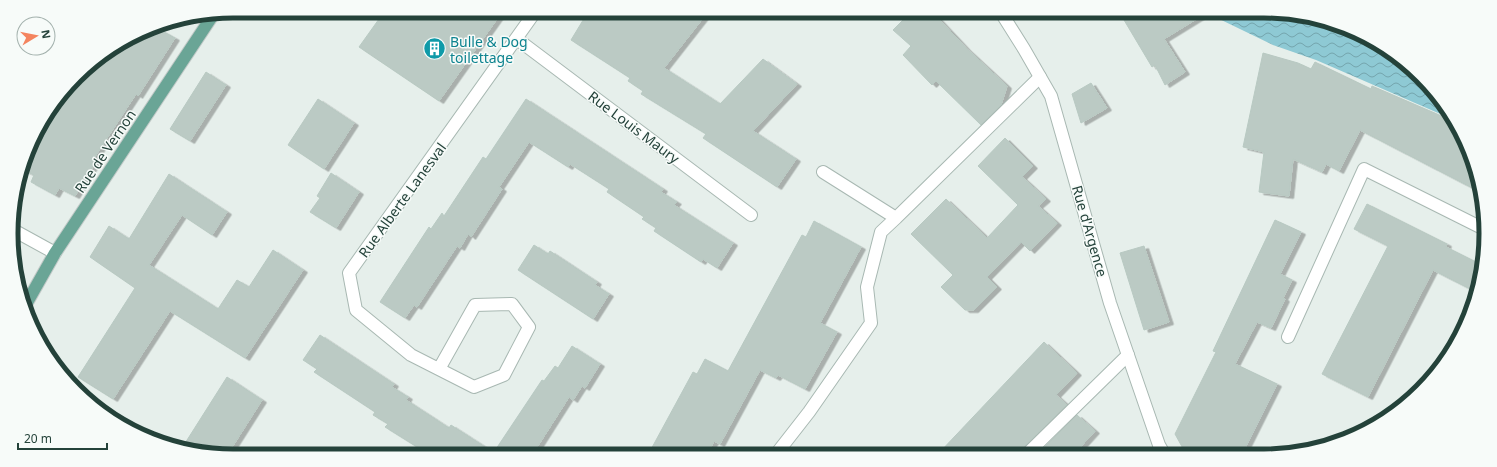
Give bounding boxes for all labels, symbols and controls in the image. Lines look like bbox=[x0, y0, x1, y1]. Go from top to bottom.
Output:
north arrow bbox=[16, 16, 56, 56]
text: N bbox=[38, 28, 55, 40]
place label: Bulle & Dog toilettage bbox=[450, 32, 528, 67]
building icon: Bulle & Dog toilettage bbox=[421, 36, 447, 62]
street label: Rue Louis Maury bbox=[585, 86, 684, 168]
street label: Rue de Vernon bbox=[70, 106, 140, 196]
street label: Rue Alberte Lanesval bbox=[354, 139, 450, 261]
street label: Rue d'Argence bbox=[1068, 183, 1112, 279]
scale bar bbox=[18, 425, 107, 451]
text: 20 m bbox=[24, 430, 52, 447]

